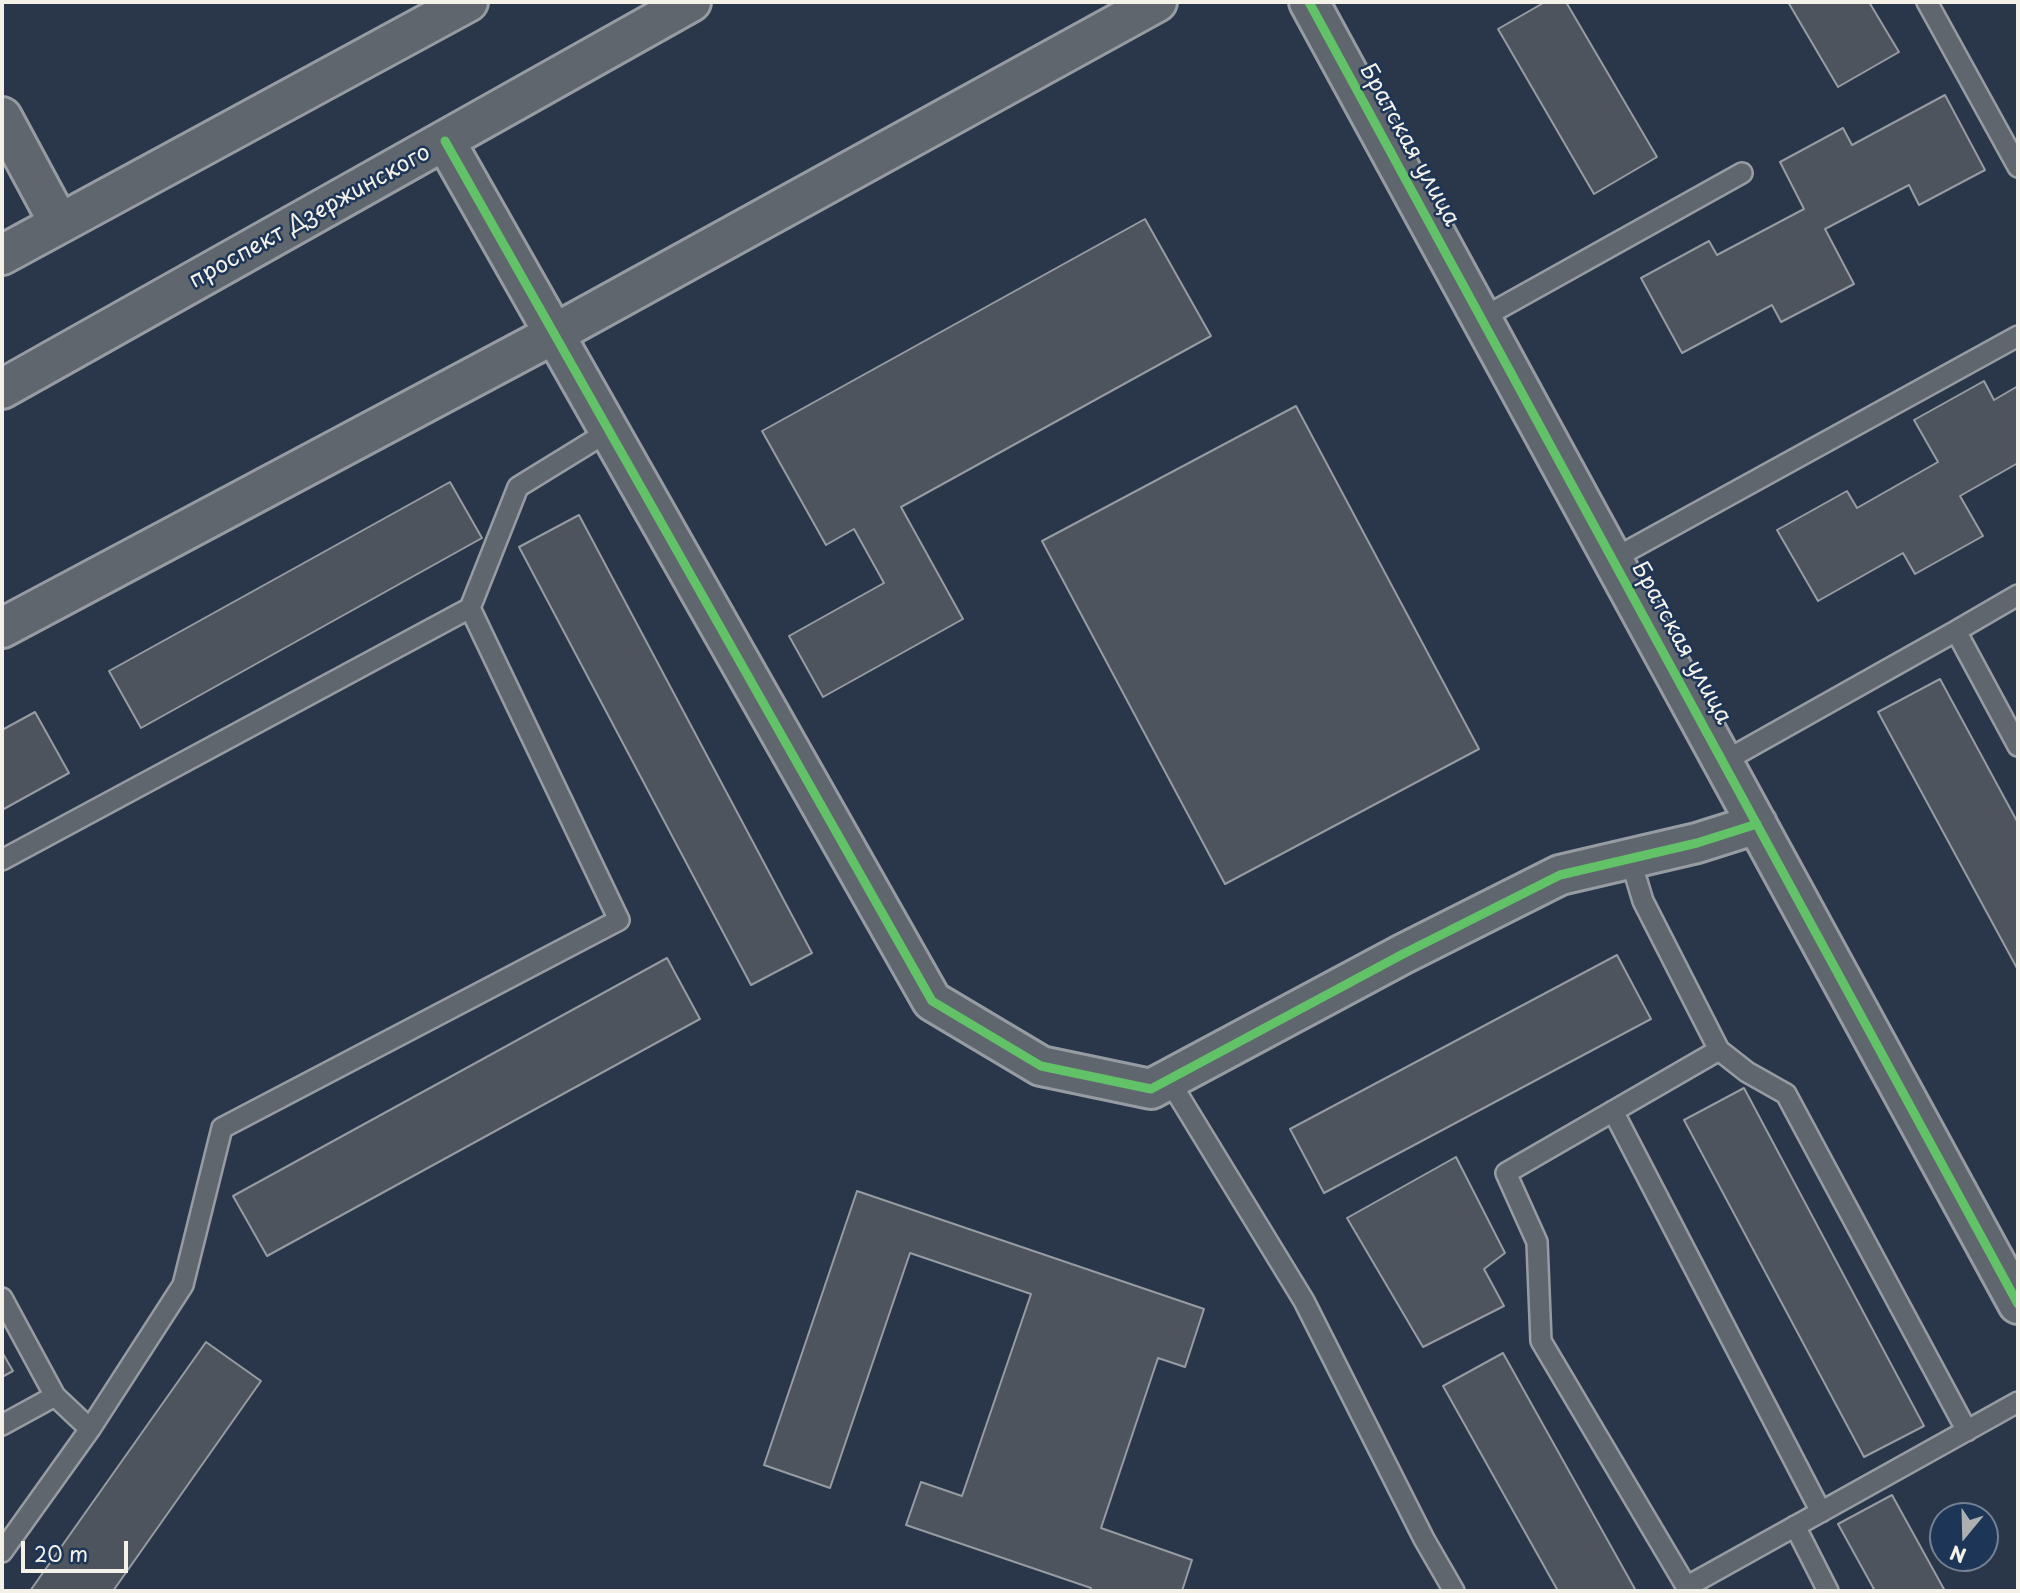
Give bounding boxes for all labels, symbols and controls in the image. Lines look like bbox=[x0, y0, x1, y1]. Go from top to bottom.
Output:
street label: Братская улица bbox=[1353, 59, 1465, 231]
street label: проспект Дзержинского bbox=[184, 139, 436, 295]
street label: Братская улица bbox=[1625, 557, 1737, 729]
north arrow bbox=[1929, 1502, 1999, 1572]
scale bar bbox=[24, 1526, 131, 1570]
text: 20 m bbox=[34, 1537, 88, 1569]
text: N bbox=[1946, 1539, 1969, 1571]

